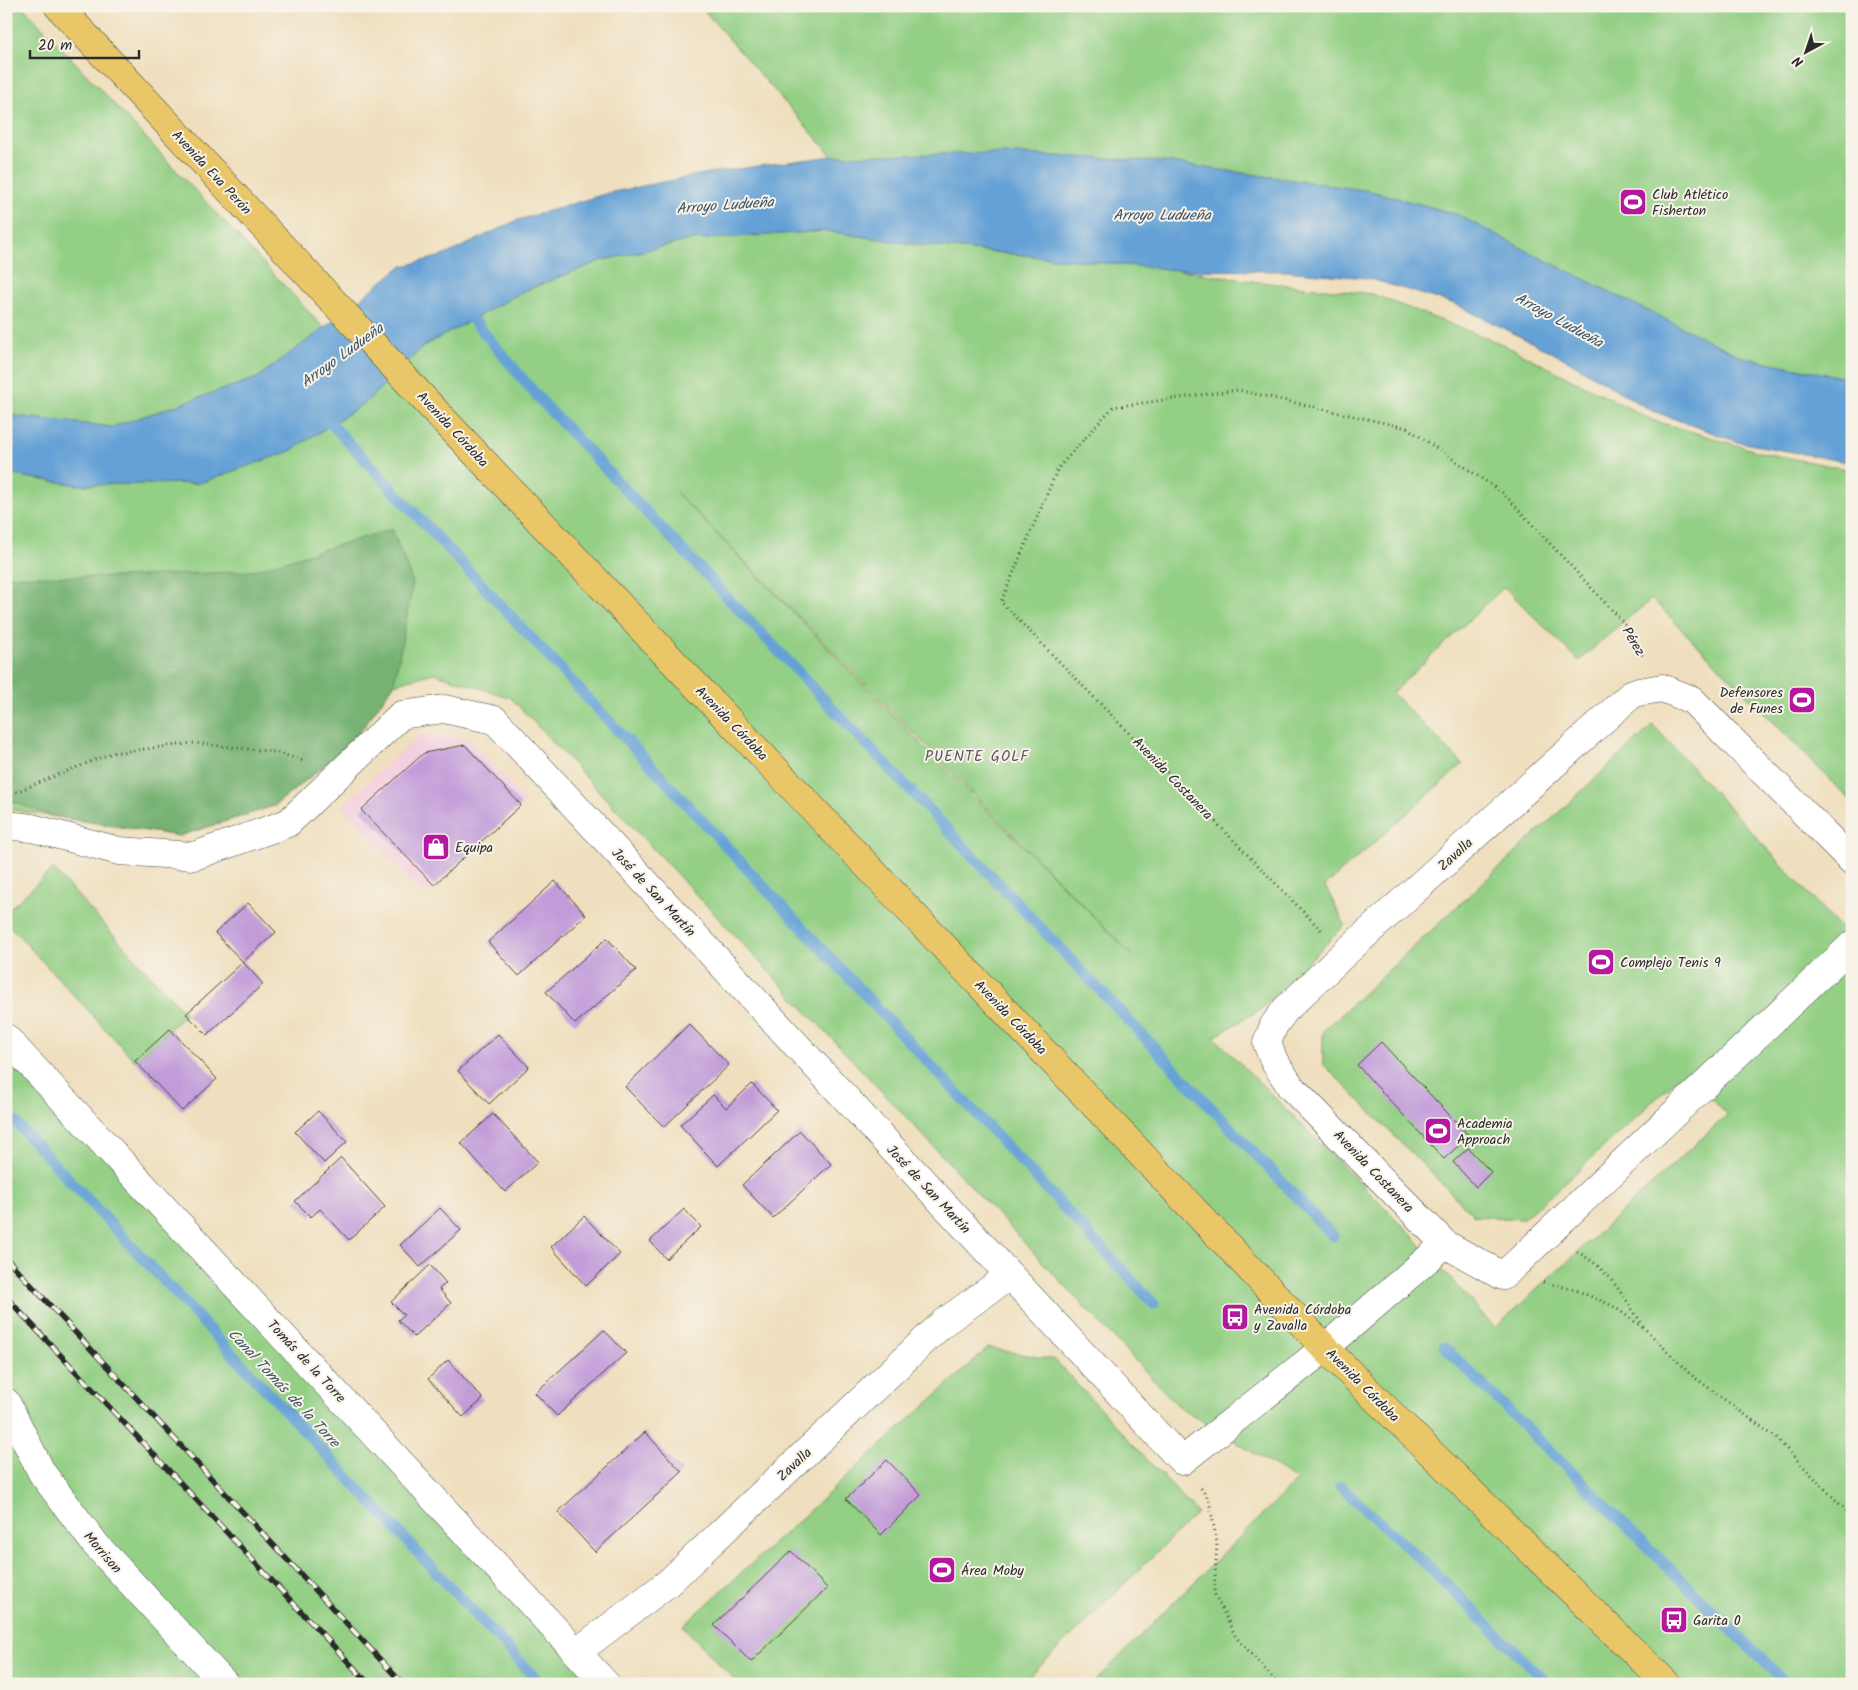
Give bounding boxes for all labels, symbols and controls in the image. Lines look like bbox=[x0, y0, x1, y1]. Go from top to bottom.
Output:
scale bar bbox=[30, 28, 139, 60]
north arrow bbox=[1780, 28, 1830, 78]
text: 20 m bbox=[38, 34, 72, 58]
text: N bbox=[1788, 50, 1809, 72]
street label: Avenida Eva Perón bbox=[166, 125, 257, 220]
place label: Club Atlético Fisherton bbox=[1652, 184, 1728, 222]
sports icon: Club Atlético Fisherton bbox=[1618, 187, 1648, 217]
water label: Arroyo Ludueña bbox=[676, 191, 776, 221]
water label: Arroyo Ludueña bbox=[1113, 204, 1212, 228]
water label: Arroyo Ludueña bbox=[1510, 287, 1608, 355]
water label: Arroyo Ludueña bbox=[296, 317, 390, 394]
street label: Avenida Córdoba bbox=[411, 387, 493, 473]
street label: Pérez bbox=[1616, 623, 1651, 660]
street label: Avenida Córdoba bbox=[690, 681, 773, 766]
place label: Defensores de Funes bbox=[1719, 682, 1783, 720]
sports icon: Defensores de Funes bbox=[1787, 685, 1817, 715]
street label: Avenida Costanera bbox=[1127, 732, 1218, 825]
district label: PUENTE GOLF bbox=[925, 745, 1029, 769]
shop icon: Equipa bbox=[421, 832, 451, 862]
street label: Zavalla bbox=[1433, 833, 1478, 877]
place label: Equipa bbox=[455, 837, 493, 859]
street label: José de San Martín bbox=[606, 843, 701, 942]
sports icon: Complejo Tenis 9 bbox=[1586, 947, 1616, 977]
place label: Complejo Tenis 9 bbox=[1620, 952, 1721, 974]
street label: Avenida Córdoba bbox=[969, 975, 1052, 1060]
place label: Academia Approach bbox=[1457, 1113, 1513, 1151]
sports icon: Academia Approach bbox=[1423, 1116, 1453, 1146]
street label: Avenida Costanera bbox=[1328, 1125, 1419, 1218]
street label: José de San Martín bbox=[881, 1140, 976, 1239]
place label: Avenida Córdoba y Zavalla bbox=[1253, 1299, 1351, 1337]
bus stop icon: Avenida Córdoba y Zavalla bbox=[1220, 1302, 1250, 1332]
street label: Tomás de la Torre bbox=[262, 1315, 351, 1409]
water label: Canal Tomás de la Torre bbox=[221, 1324, 346, 1455]
street label: Avenida Córdoba bbox=[1320, 1344, 1404, 1428]
street label: Zavalla bbox=[772, 1443, 817, 1487]
street label: Morrison bbox=[78, 1527, 127, 1579]
sports icon: Área Moby bbox=[927, 1555, 957, 1585]
place label: Área Moby bbox=[961, 1560, 1024, 1582]
bus stop icon: Garita 0 bbox=[1659, 1605, 1689, 1635]
place label: Garita 0 bbox=[1693, 1610, 1741, 1632]

